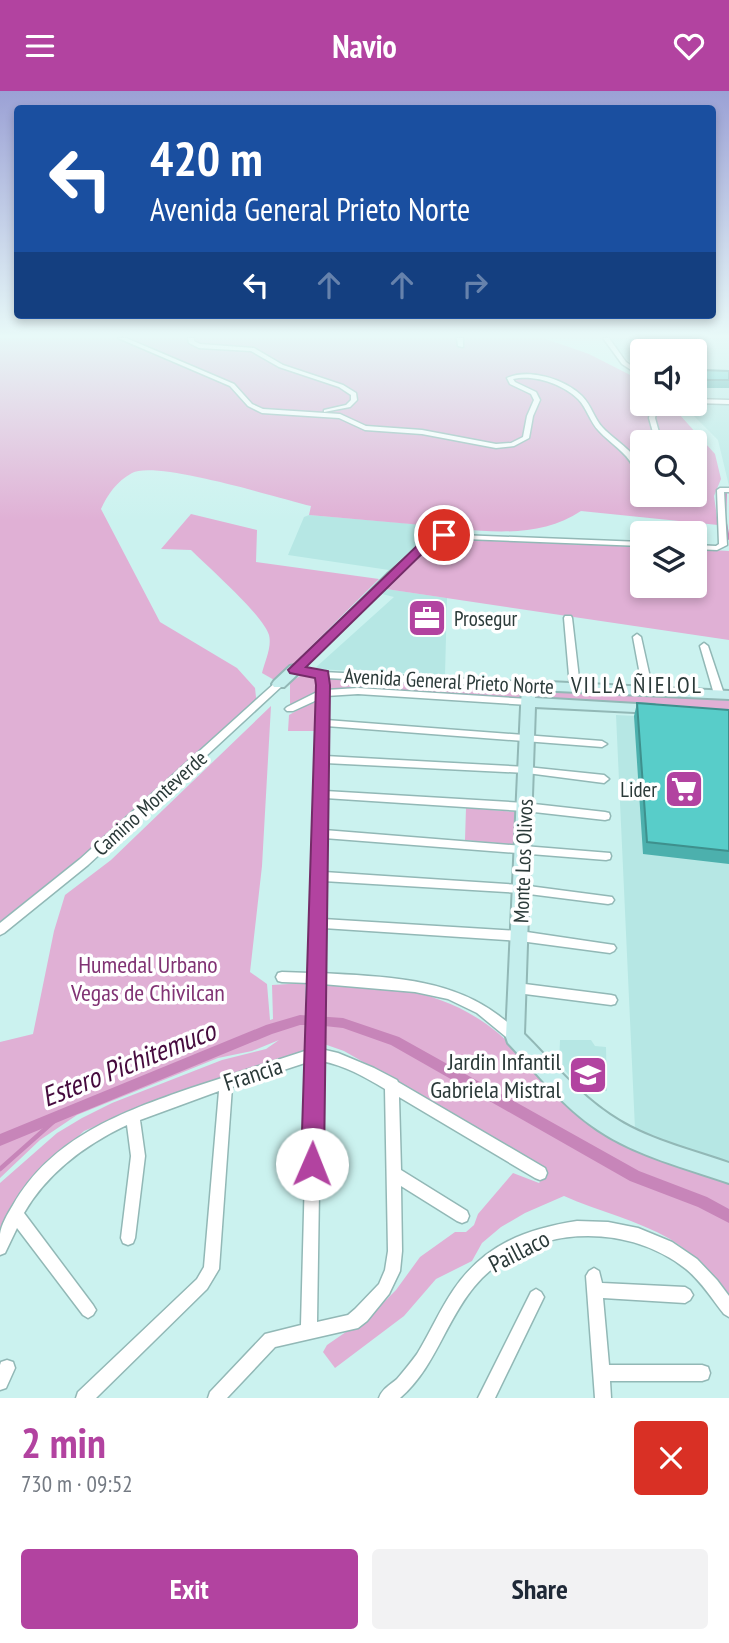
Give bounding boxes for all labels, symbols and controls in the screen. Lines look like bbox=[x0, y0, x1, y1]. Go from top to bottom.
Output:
text: Navio bbox=[332, 25, 397, 67]
icon: menu bbox=[21, 27, 59, 65]
icon: heart bbox=[670, 27, 708, 65]
text: 420 m bbox=[150, 126, 263, 190]
icon: left bbox=[35, 133, 126, 224]
text: Avenida General Prieto Norte bbox=[150, 188, 470, 230]
icon: left bbox=[237, 266, 275, 304]
icon: ahead bbox=[310, 266, 348, 304]
icon: ahead bbox=[383, 266, 421, 304]
icon: right bbox=[456, 266, 494, 304]
map controls bbox=[630, 339, 707, 598]
button: sound bbox=[630, 339, 707, 416]
button: search bbox=[630, 430, 707, 507]
pin bbox=[414, 505, 474, 565]
icon: arrive bbox=[425, 516, 463, 554]
button: layers bbox=[630, 521, 707, 598]
office icon: Prosegur bbox=[406, 597, 448, 639]
place label: Prosegur bbox=[454, 605, 518, 632]
street label: Avenida General Prieto Norte bbox=[343, 662, 555, 700]
district label: VILLA ÑIELOL bbox=[570, 670, 703, 699]
street label: Camino Monteverde bbox=[87, 745, 213, 861]
supermarket icon: Lider bbox=[663, 768, 705, 810]
place label: Lider bbox=[620, 776, 657, 803]
street label: Monte Los Olivos bbox=[507, 799, 539, 923]
park label: Humedal Urbano Vegas de Chivilcan bbox=[70, 949, 225, 1008]
water label: Estero Pichitemuco bbox=[36, 1011, 222, 1115]
place label: Jardin Infantil Gabriela Mistral bbox=[430, 1046, 561, 1105]
street label: Francia bbox=[220, 1050, 286, 1098]
school or university icon: Jardin Infantil Gabriela Mistral bbox=[567, 1054, 609, 1096]
position arrow bbox=[275, 1127, 349, 1201]
street label: Paillaco bbox=[483, 1223, 555, 1279]
text: 2 min bbox=[21, 1415, 106, 1470]
button: close bbox=[634, 1421, 708, 1495]
text: 730 m · 09:52 bbox=[21, 1469, 133, 1498]
button: Exit bbox=[21, 1549, 358, 1629]
button: Share bbox=[372, 1549, 708, 1629]

